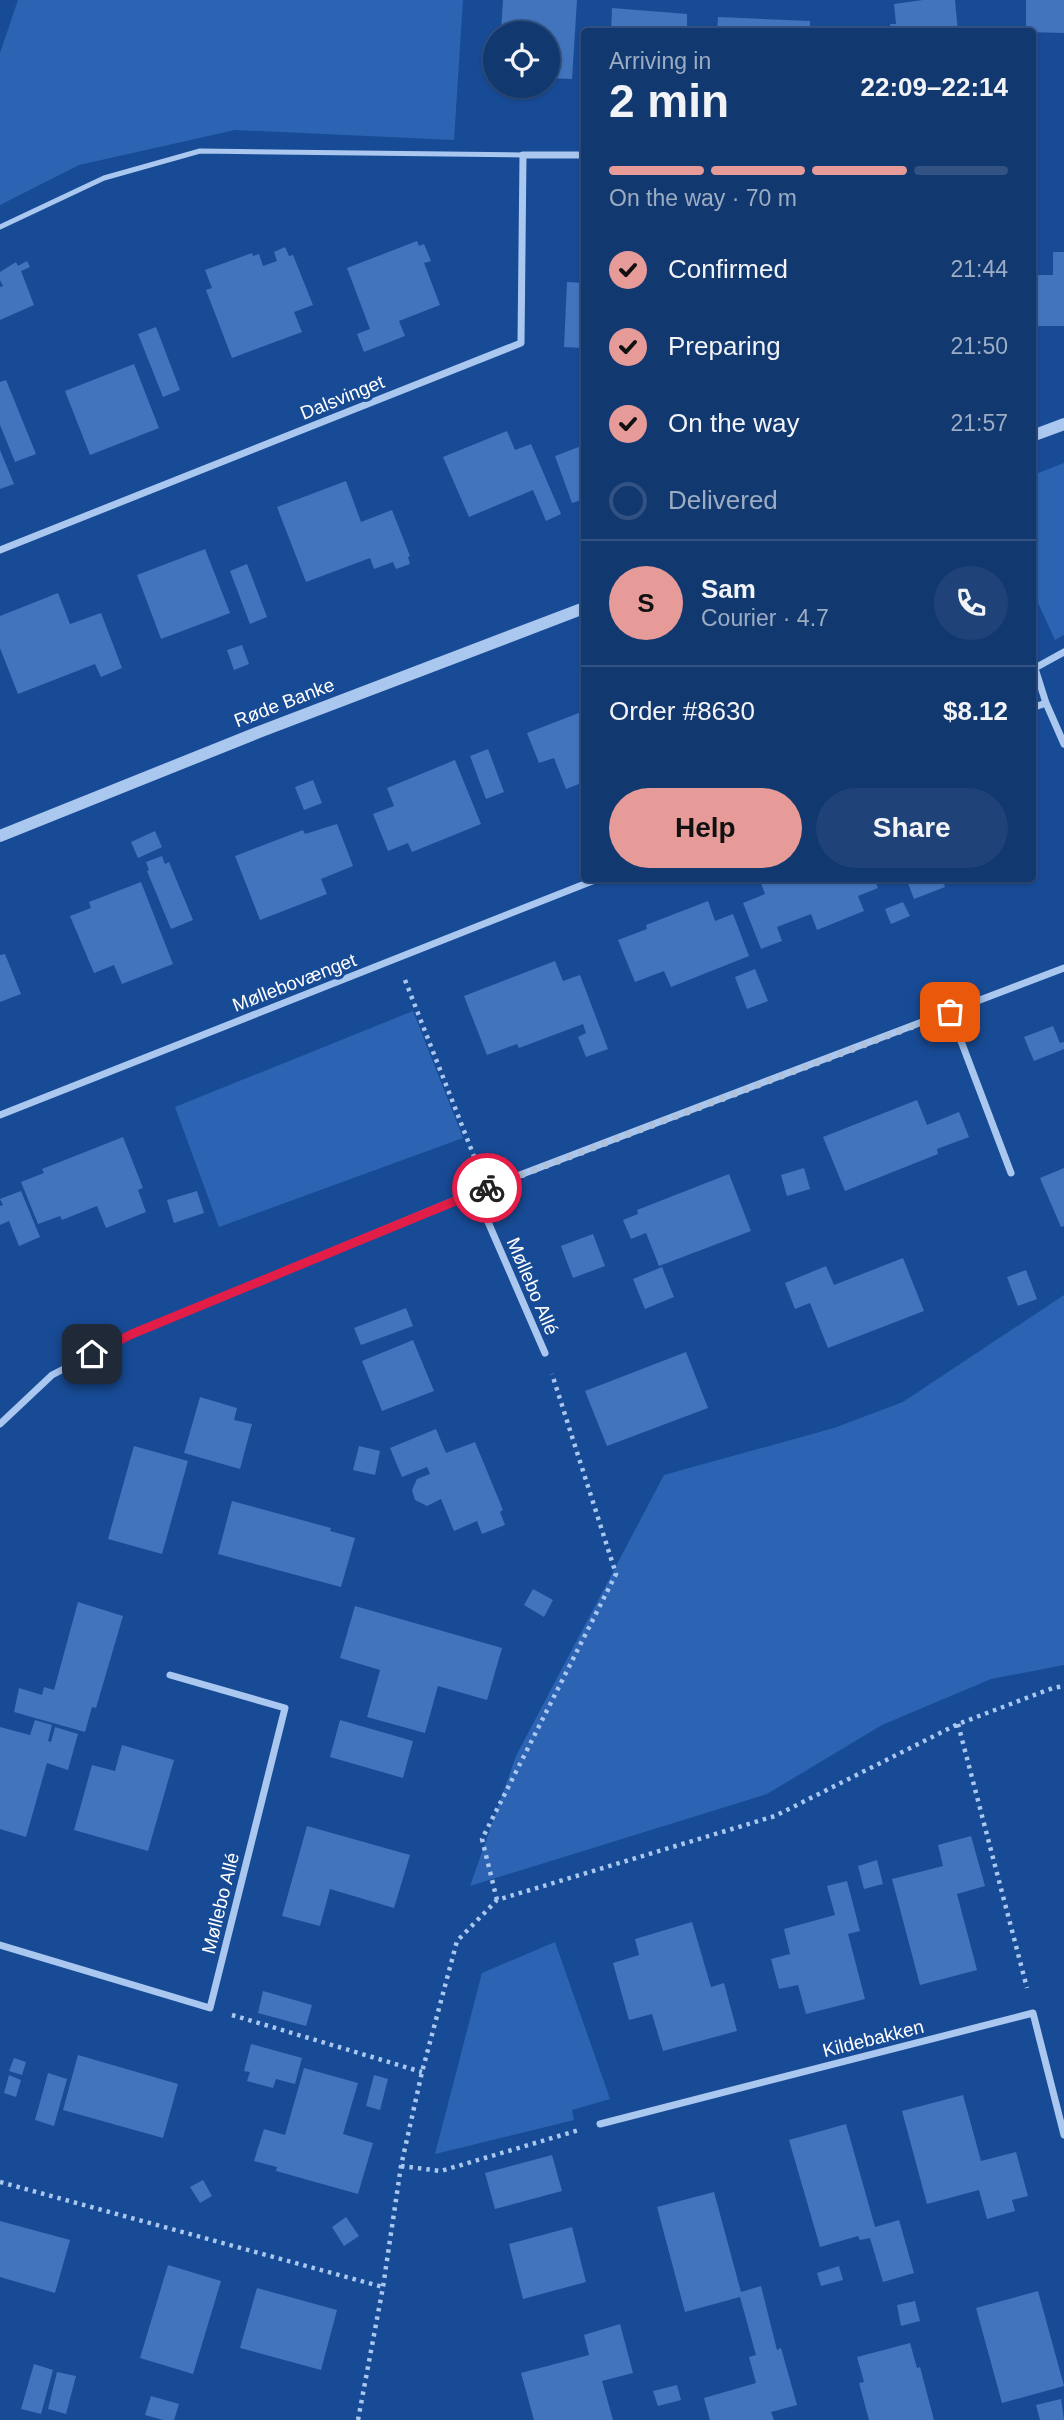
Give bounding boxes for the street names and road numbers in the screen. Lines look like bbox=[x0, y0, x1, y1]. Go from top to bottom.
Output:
street label: Dalsvinget bbox=[297, 371, 388, 424]
street label: Røde Banke bbox=[231, 674, 337, 731]
street label: Møllebovænget bbox=[229, 949, 360, 1016]
street label: Møllebo Allé bbox=[503, 1234, 562, 1338]
street label: Møllebo Allé bbox=[198, 1850, 243, 1956]
street label: Kildebakken bbox=[820, 2016, 926, 2061]

